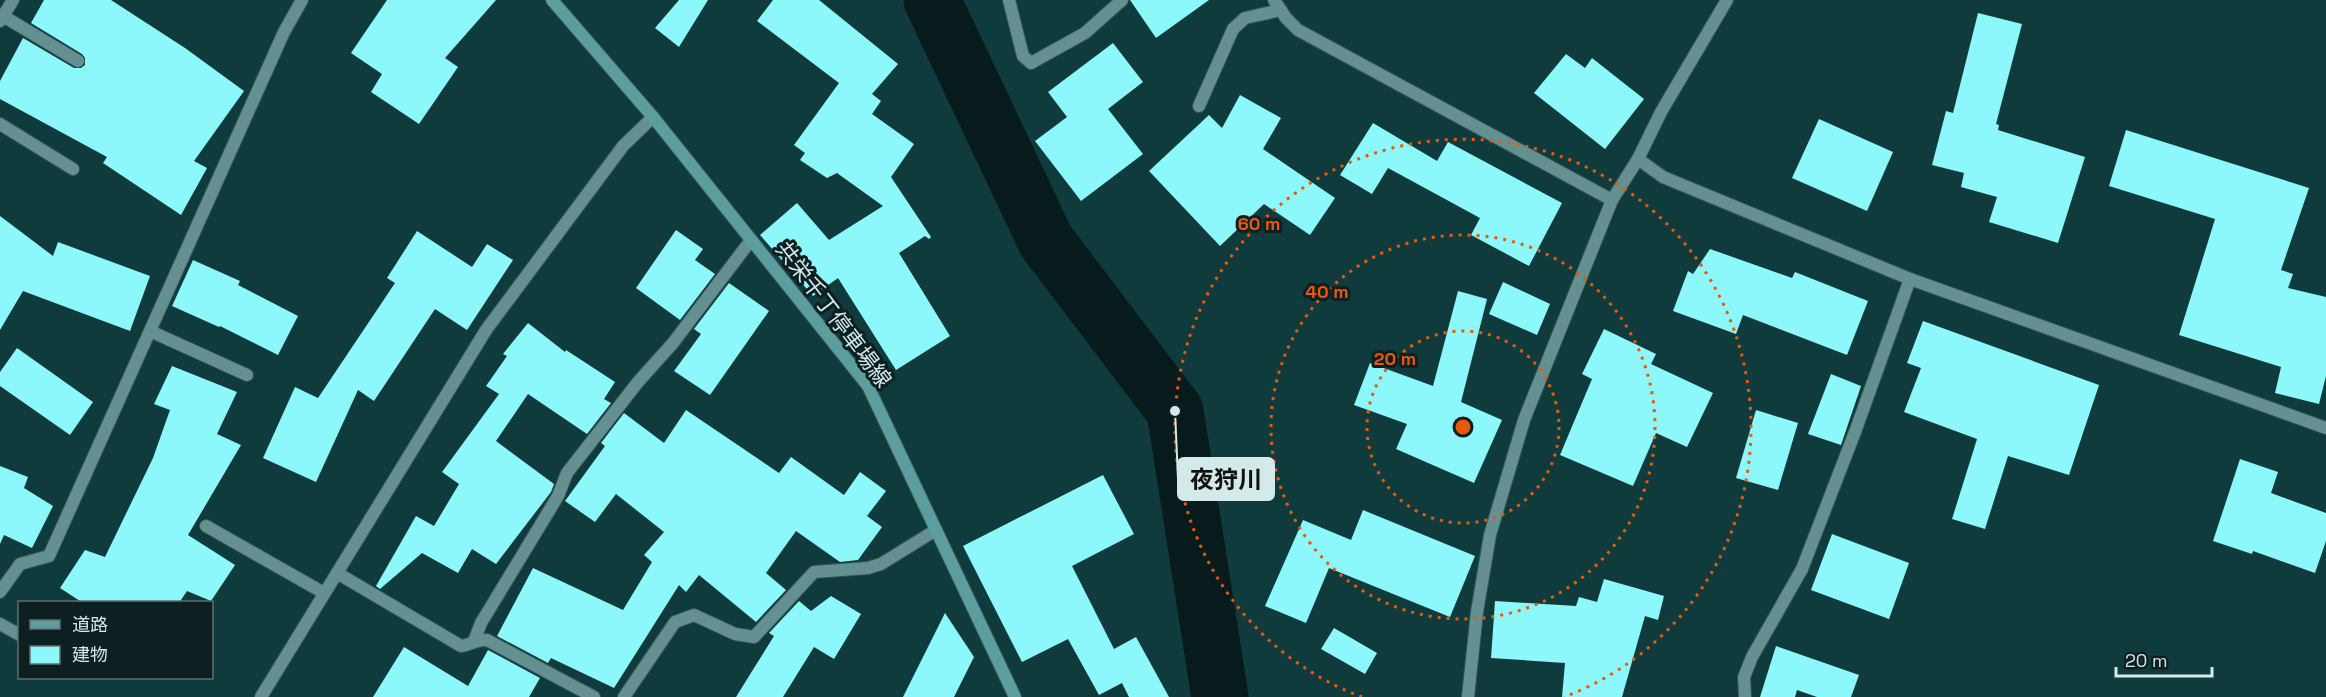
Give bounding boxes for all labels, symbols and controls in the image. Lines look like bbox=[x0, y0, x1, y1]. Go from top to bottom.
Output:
text: 60 m bbox=[1238, 212, 1280, 235]
street label: 共栄千丁停車場線 bbox=[770, 235, 898, 393]
text: 40 m bbox=[1305, 280, 1349, 303]
text: 20 m bbox=[1374, 347, 1416, 370]
centre of rings bbox=[1453, 417, 1473, 437]
callout: 夜狩川 bbox=[1178, 458, 1274, 500]
text: 夜狩川 bbox=[1190, 464, 1262, 495]
legend bbox=[18, 601, 213, 679]
text: 道路 bbox=[72, 613, 108, 636]
scale bar bbox=[2116, 640, 2212, 678]
text: 建物 bbox=[72, 643, 108, 666]
text: 20 m bbox=[2125, 649, 2168, 672]

